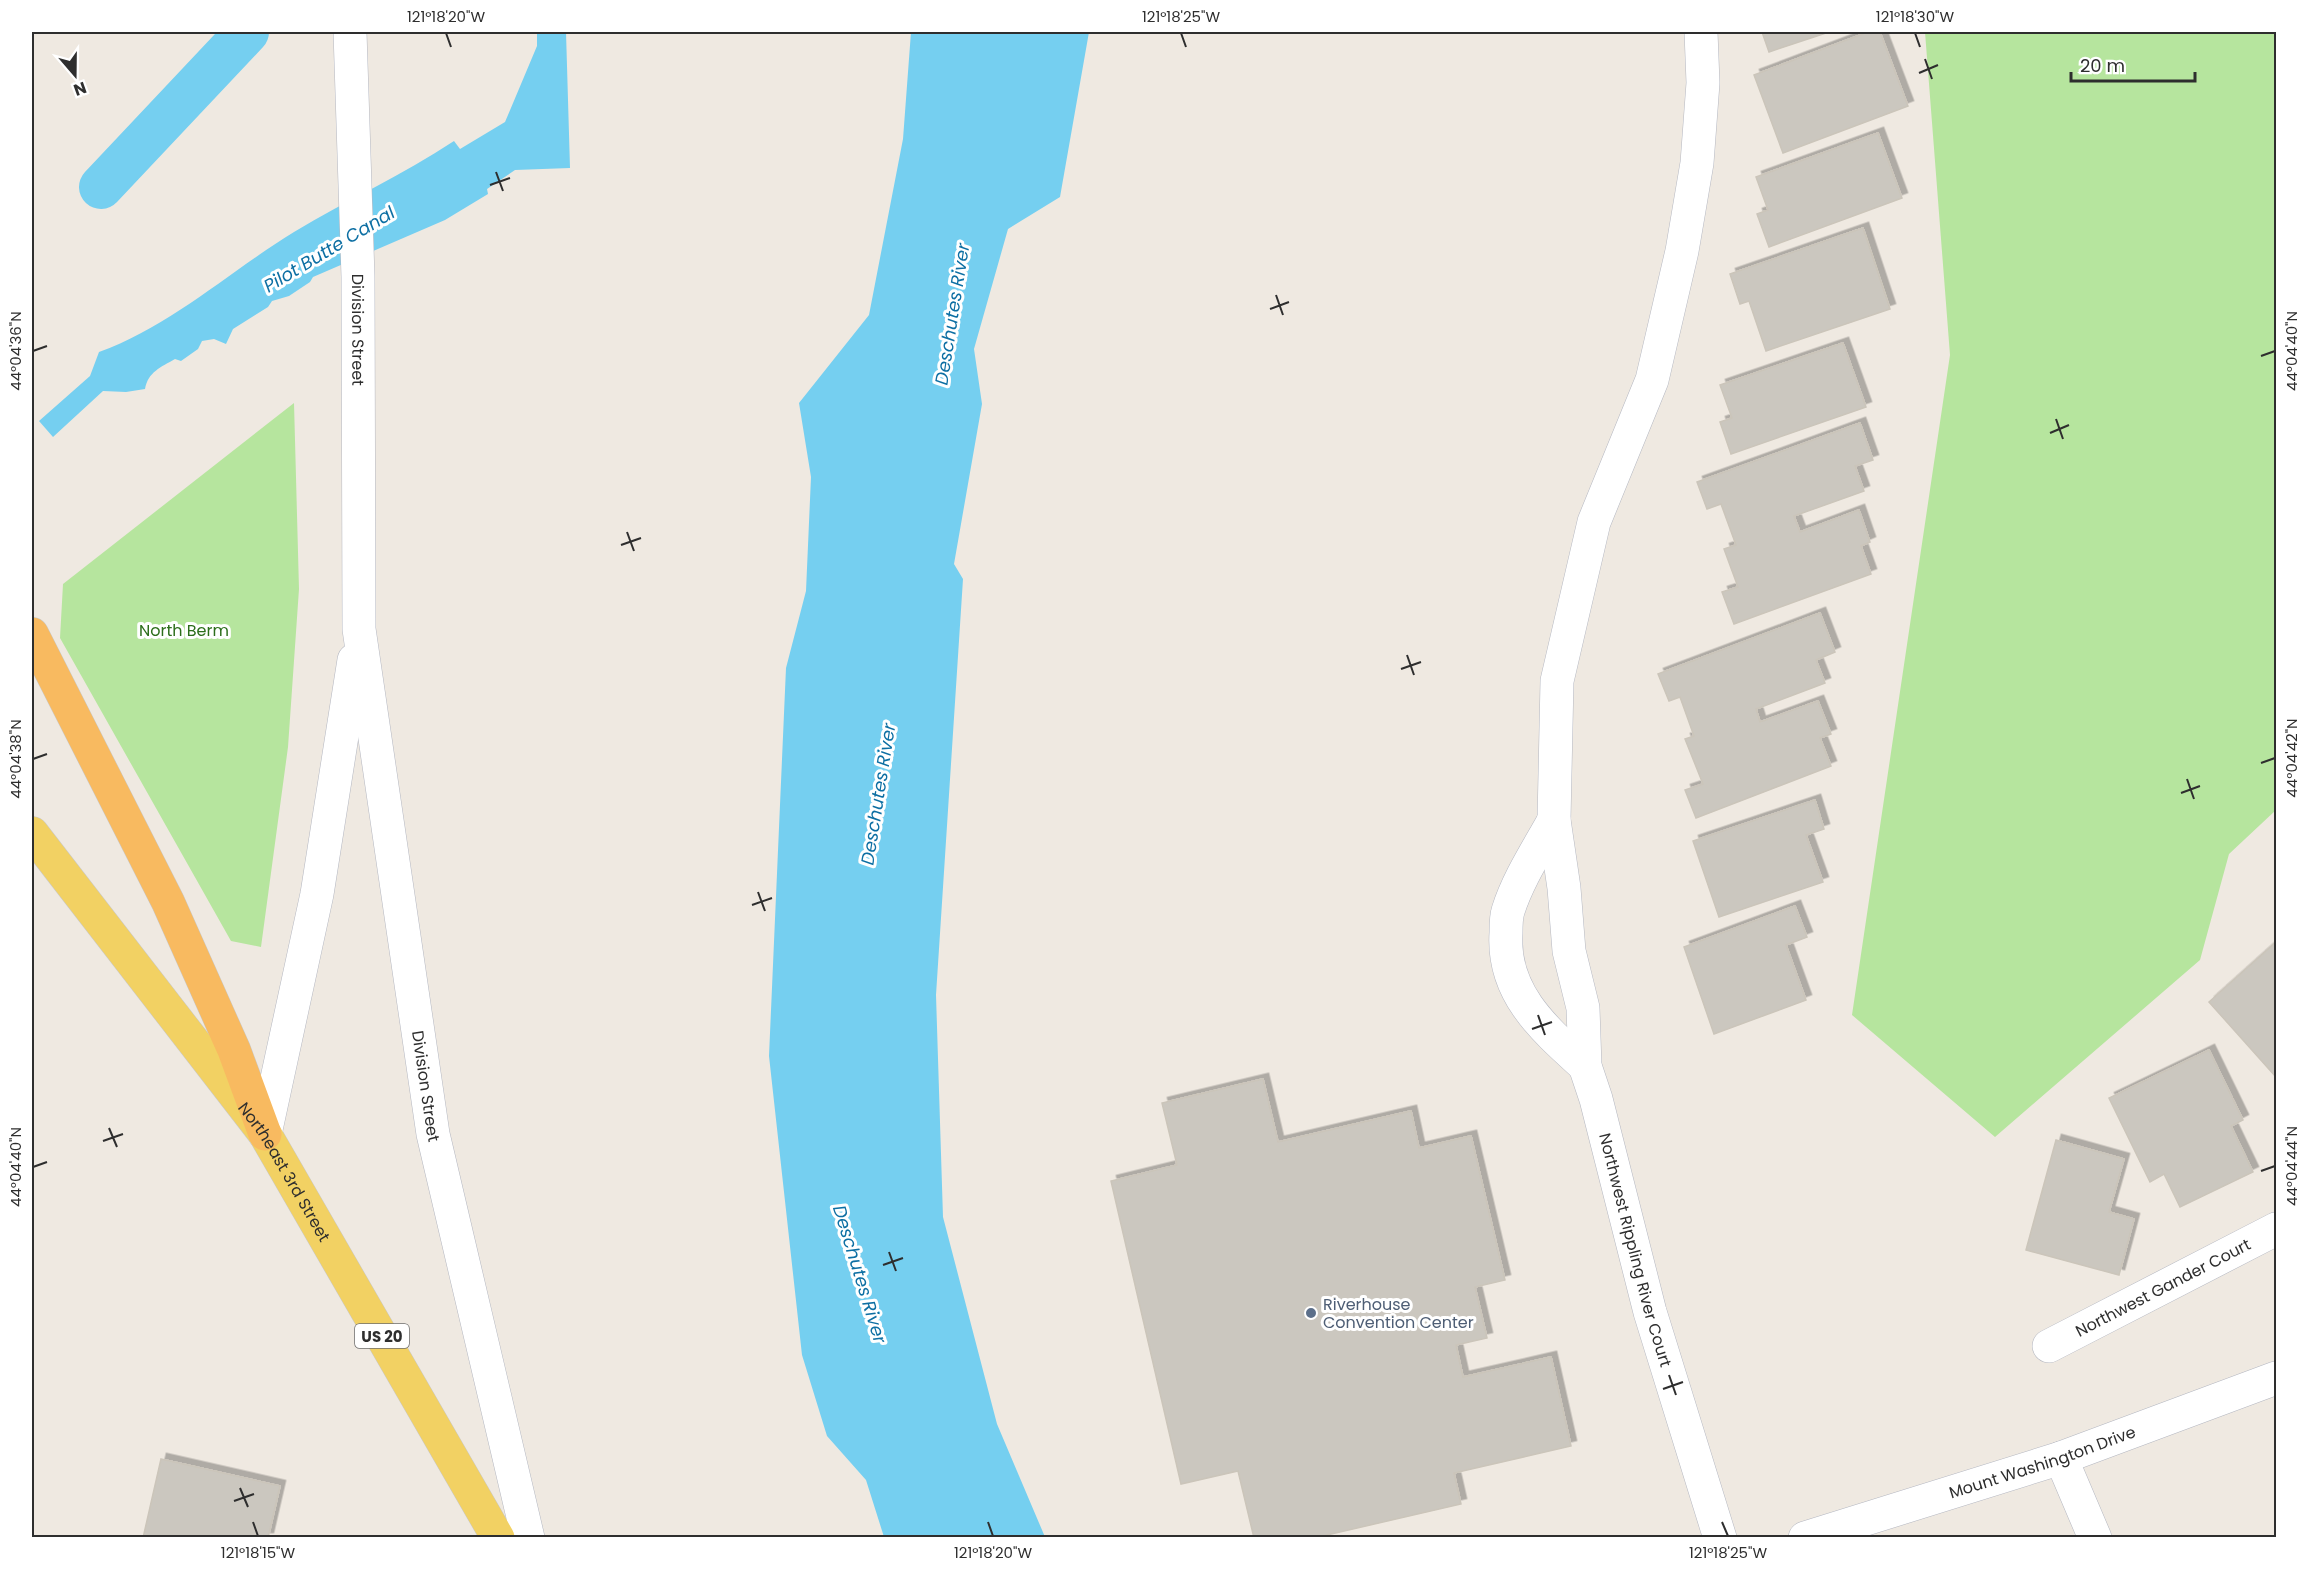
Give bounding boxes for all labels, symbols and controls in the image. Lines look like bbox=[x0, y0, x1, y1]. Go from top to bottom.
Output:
text: 121°18'20"W bbox=[407, 6, 485, 27]
text: 121°18'25"W bbox=[1142, 6, 1220, 27]
text: 121°18'30"W bbox=[1876, 6, 1955, 27]
north arrow bbox=[45, 45, 105, 105]
scale bar bbox=[2071, 45, 2196, 83]
text: 20 m bbox=[2080, 53, 2125, 78]
text: N bbox=[70, 76, 90, 101]
water label: Pilot Butte Canal bbox=[259, 200, 400, 298]
water label: Deschutes River bbox=[928, 240, 976, 387]
street label: Division Street bbox=[346, 274, 370, 386]
text: 44°04'36"N bbox=[5, 311, 26, 391]
text: 44°04'40"N bbox=[2281, 311, 2302, 391]
park label: North Berm bbox=[139, 619, 229, 642]
text: 44°04'42"N bbox=[2281, 718, 2302, 798]
text: 44°04'38"N bbox=[5, 719, 26, 799]
water label: Deschutes River bbox=[854, 720, 902, 867]
street label: Division Street bbox=[406, 1029, 446, 1144]
street label: Northeast 3rd Street bbox=[233, 1097, 336, 1246]
text: 44°04'44"N bbox=[2281, 1126, 2302, 1206]
text: 44°04'40"N bbox=[5, 1127, 26, 1207]
street label: Northwest Rippling River Court bbox=[1594, 1130, 1678, 1370]
water label: Deschutes River bbox=[827, 1202, 893, 1347]
street label: Northwest Gander Court bbox=[2071, 1233, 2255, 1342]
place label: Riverhouse Convention Center bbox=[1323, 1293, 1474, 1334]
marker: Riverhouse Convention Center bbox=[1304, 1306, 1318, 1320]
road number: US 20 bbox=[355, 1324, 409, 1348]
street label: Mount Washington Drive bbox=[1946, 1420, 2139, 1504]
text: 121°18'15"W bbox=[221, 1542, 295, 1563]
text: 121°18'20"W bbox=[954, 1542, 1032, 1563]
text: 121°18'25"W bbox=[1689, 1542, 1767, 1563]

